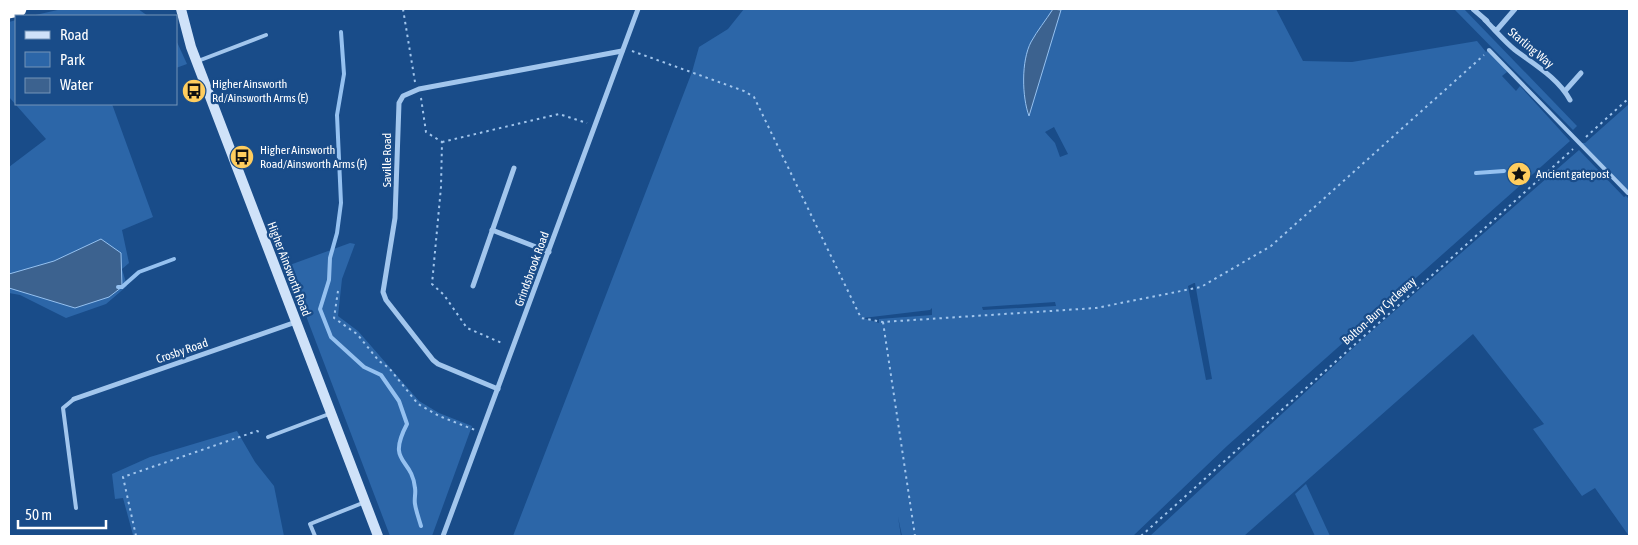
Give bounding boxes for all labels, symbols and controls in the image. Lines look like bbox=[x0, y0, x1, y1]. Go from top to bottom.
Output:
legend bbox=[15, 15, 178, 105]
street label: Starling Way bbox=[1505, 25, 1557, 71]
text: Road bbox=[60, 26, 89, 43]
text: Park bbox=[60, 51, 85, 68]
text: Water bbox=[60, 76, 93, 93]
place label: Higher Ainsworth Rd/Ainsworth Arms (E) bbox=[212, 77, 308, 105]
bus stop icon: Higher Ainsworth Rd/Ainsworth Arms (E) bbox=[181, 78, 207, 104]
street label: Saville Road bbox=[380, 133, 394, 187]
place label: Higher Ainsworth Road/Ainsworth Arms (F) bbox=[260, 143, 367, 171]
bus stop icon: Higher Ainsworth Road/Ainsworth Arms (F) bbox=[229, 144, 255, 170]
place icon: Ancient gatepost bbox=[1506, 161, 1532, 187]
place label: Ancient gatepost bbox=[1536, 167, 1610, 181]
street label: Higher Ainsworth Road bbox=[265, 220, 313, 318]
street label: Grindsbrook Road bbox=[512, 230, 552, 308]
street label: Bolton-Bury Cycleway bbox=[1339, 274, 1419, 348]
street label: Crosby Road bbox=[154, 336, 210, 366]
scale bar bbox=[18, 498, 105, 530]
text: 50 m bbox=[25, 506, 52, 523]

